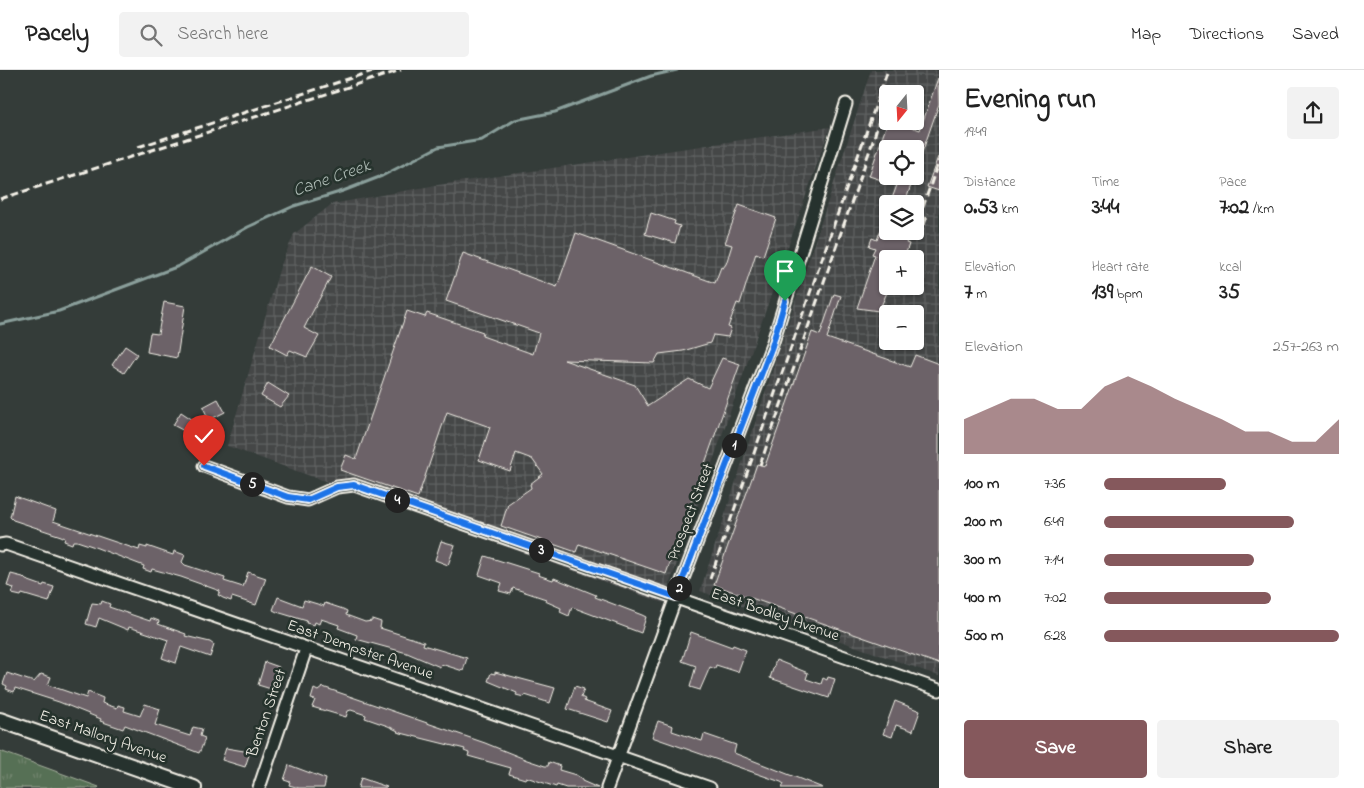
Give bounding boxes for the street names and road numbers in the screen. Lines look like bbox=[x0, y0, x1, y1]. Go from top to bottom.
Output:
street label: Prospect Street bbox=[661, 459, 721, 564]
street label: East Bodley Avenue bbox=[707, 582, 843, 649]
street label: East Dempster Avenue bbox=[284, 614, 437, 687]
street label: Benton Street bbox=[240, 665, 293, 761]
street label: East Mallory Avenue bbox=[36, 704, 171, 770]

